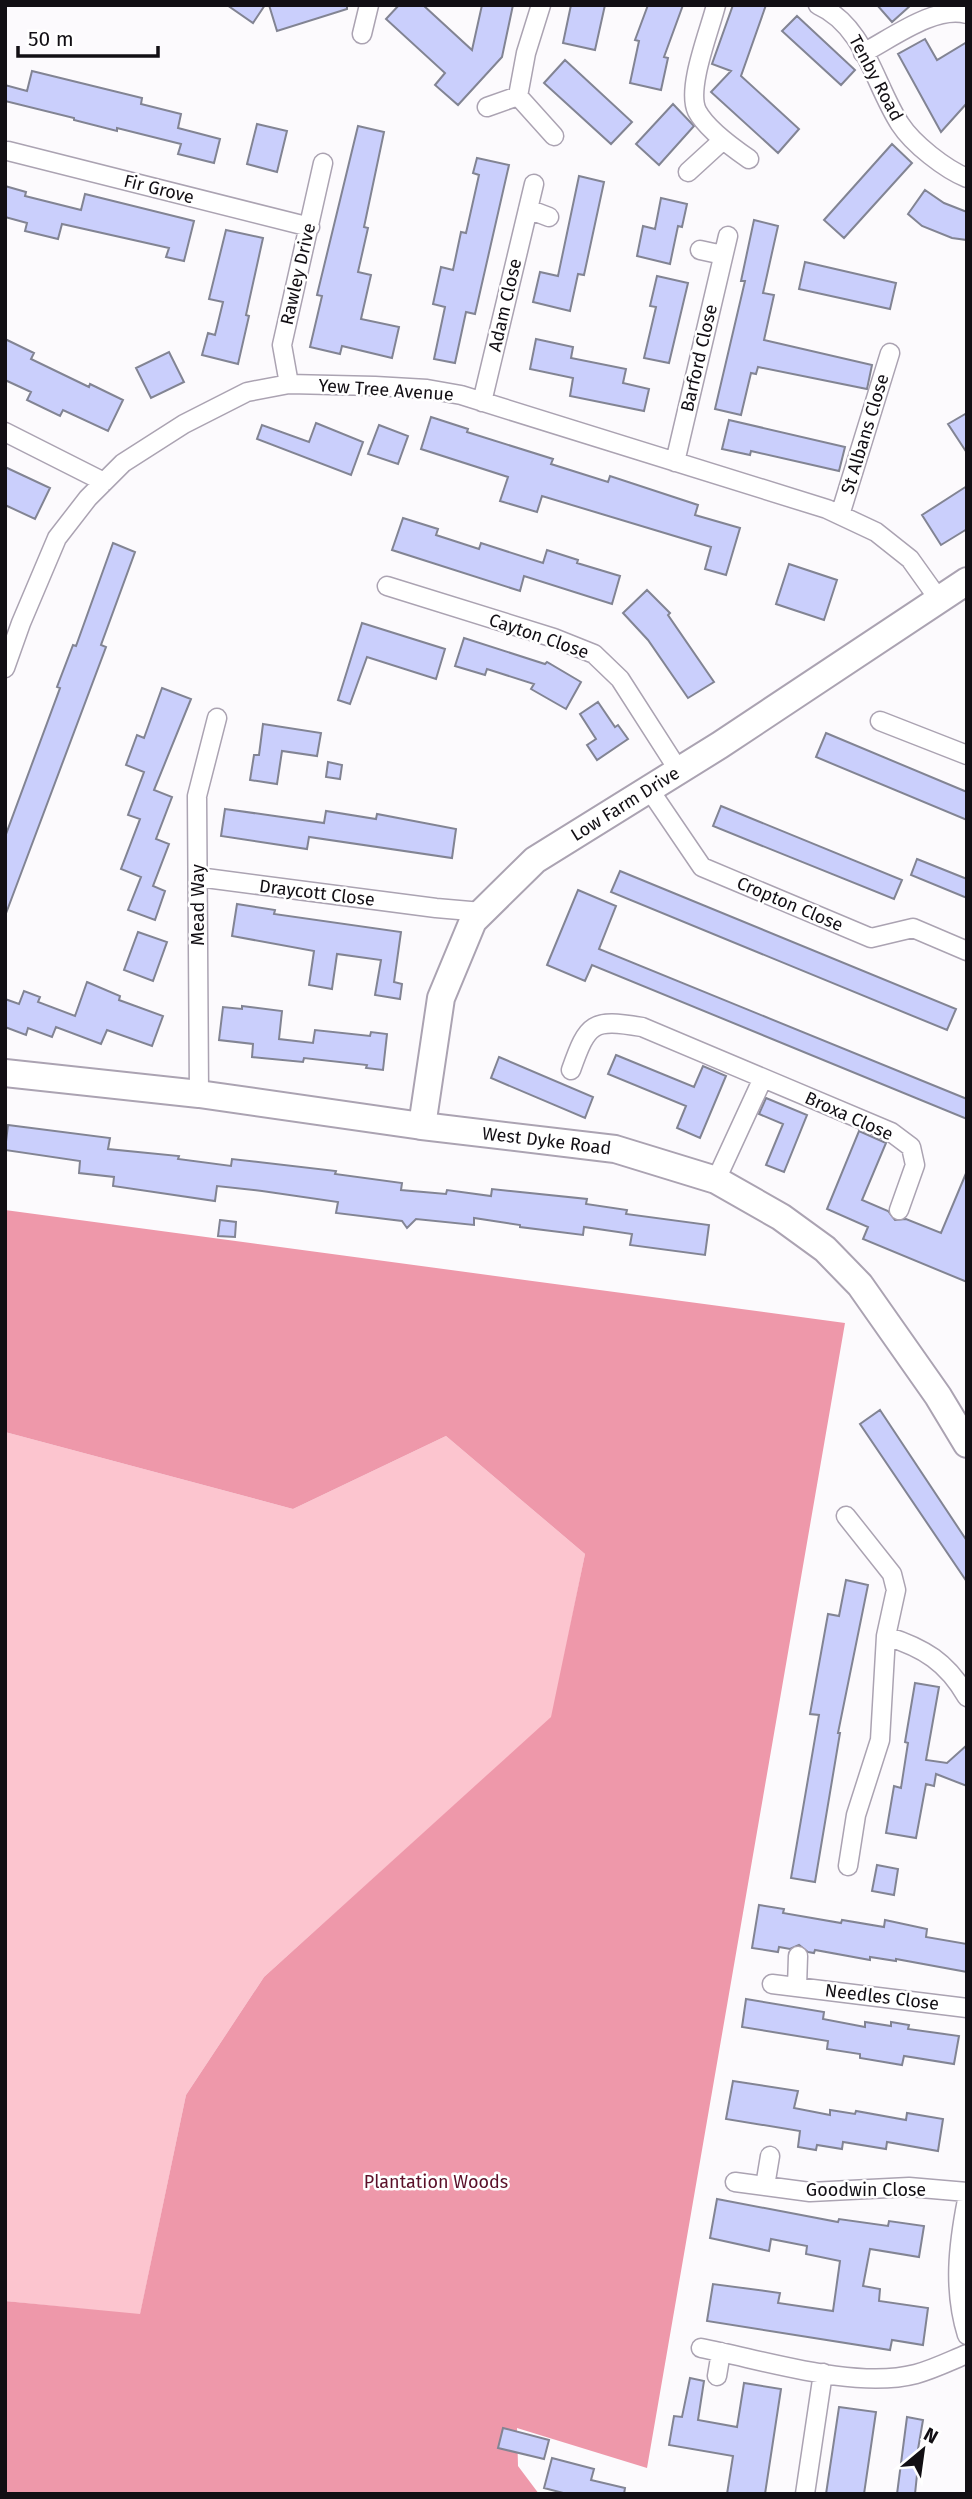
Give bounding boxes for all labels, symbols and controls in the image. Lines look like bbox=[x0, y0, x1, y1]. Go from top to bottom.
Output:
scale bar bbox=[18, 14, 158, 58]
text: 50 m bbox=[28, 26, 74, 52]
street label: Tenby Road bbox=[844, 31, 908, 125]
street label: Fir Grove bbox=[121, 170, 197, 208]
street label: Rawley Drive bbox=[276, 221, 320, 327]
street label: Adam Close bbox=[484, 256, 526, 354]
street label: Barford Close bbox=[676, 302, 722, 414]
street label: St Albans Close bbox=[836, 371, 894, 497]
street label: Yew Tree Avenue bbox=[318, 374, 454, 406]
street label: Cayton Close bbox=[486, 609, 592, 663]
street label: Low Farm Drive bbox=[567, 762, 684, 846]
street label: Mead Way bbox=[187, 864, 209, 946]
street label: Cropton Close bbox=[734, 872, 846, 936]
street label: Draycott Close bbox=[258, 875, 376, 911]
street label: Broxa Close bbox=[801, 1087, 897, 1145]
street label: West Dyke Road bbox=[481, 1122, 612, 1159]
street label: Needles Close bbox=[824, 1979, 940, 2015]
park label: Plantation Woods bbox=[364, 2171, 508, 2193]
street label: Goodwin Close bbox=[806, 2179, 926, 2201]
north arrow bbox=[888, 2415, 958, 2485]
text: N bbox=[920, 2422, 942, 2449]

